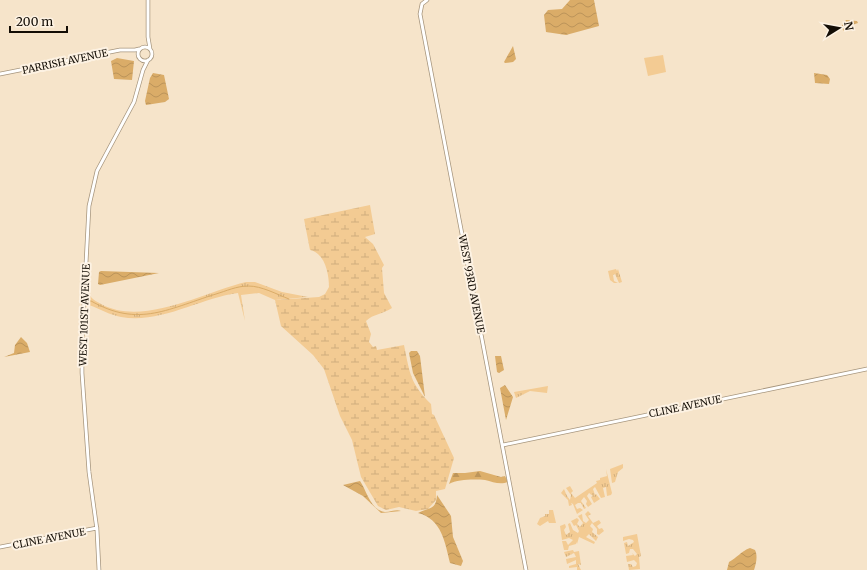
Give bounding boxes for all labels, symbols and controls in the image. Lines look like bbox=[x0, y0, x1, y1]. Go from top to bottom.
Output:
scale bar bbox=[10, 8, 67, 34]
north arrow bbox=[819, 8, 859, 48]
text: 200 m bbox=[16, 14, 53, 29]
text: N bbox=[841, 20, 857, 32]
street label: PARRISH AVENUE bbox=[21, 46, 110, 77]
street label: WEST 93RD AVENUE bbox=[455, 233, 488, 335]
street label: WEST 101ST AVENUE bbox=[76, 263, 93, 367]
street label: CLINE AVENUE bbox=[648, 392, 723, 421]
street label: CLINE AVENUE bbox=[12, 525, 87, 552]

